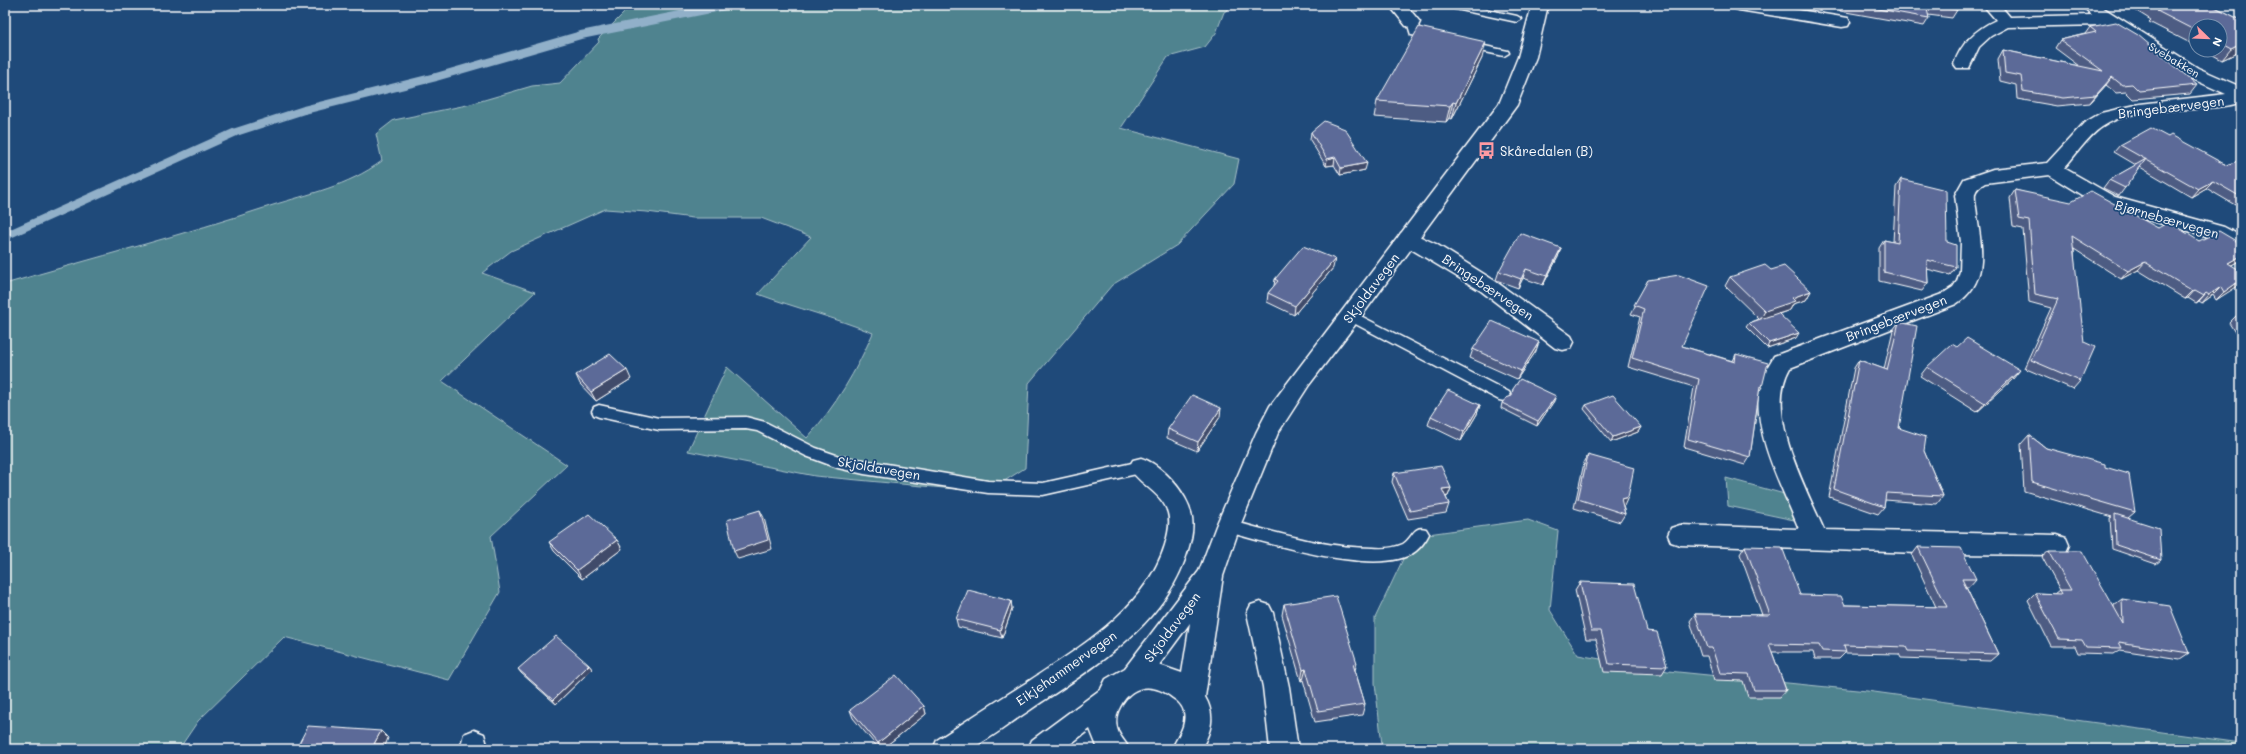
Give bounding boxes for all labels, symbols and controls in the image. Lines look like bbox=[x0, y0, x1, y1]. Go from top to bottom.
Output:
north arrow bbox=[2188, 18, 2228, 58]
text: N bbox=[2209, 35, 2226, 49]
street label: Svebakken bbox=[2146, 38, 2203, 81]
street label: Bringebærvegen bbox=[2117, 92, 2225, 121]
bus stop icon: Skåredalen (B) bbox=[1477, 141, 1497, 161]
place label: Skåredalen (B) bbox=[1500, 142, 1593, 159]
street label: Bjørnebærvegen bbox=[2113, 196, 2221, 241]
street label: Skjoldavegen bbox=[1339, 249, 1403, 326]
street label: Bringebærvegen bbox=[1439, 250, 1537, 323]
street label: Bringebærvegen bbox=[1843, 290, 1949, 345]
street label: Skjoldavegen bbox=[836, 452, 922, 483]
street label: Skjoldavegen bbox=[1140, 588, 1204, 665]
street label: Eikjehammervegen bbox=[1012, 626, 1119, 709]

